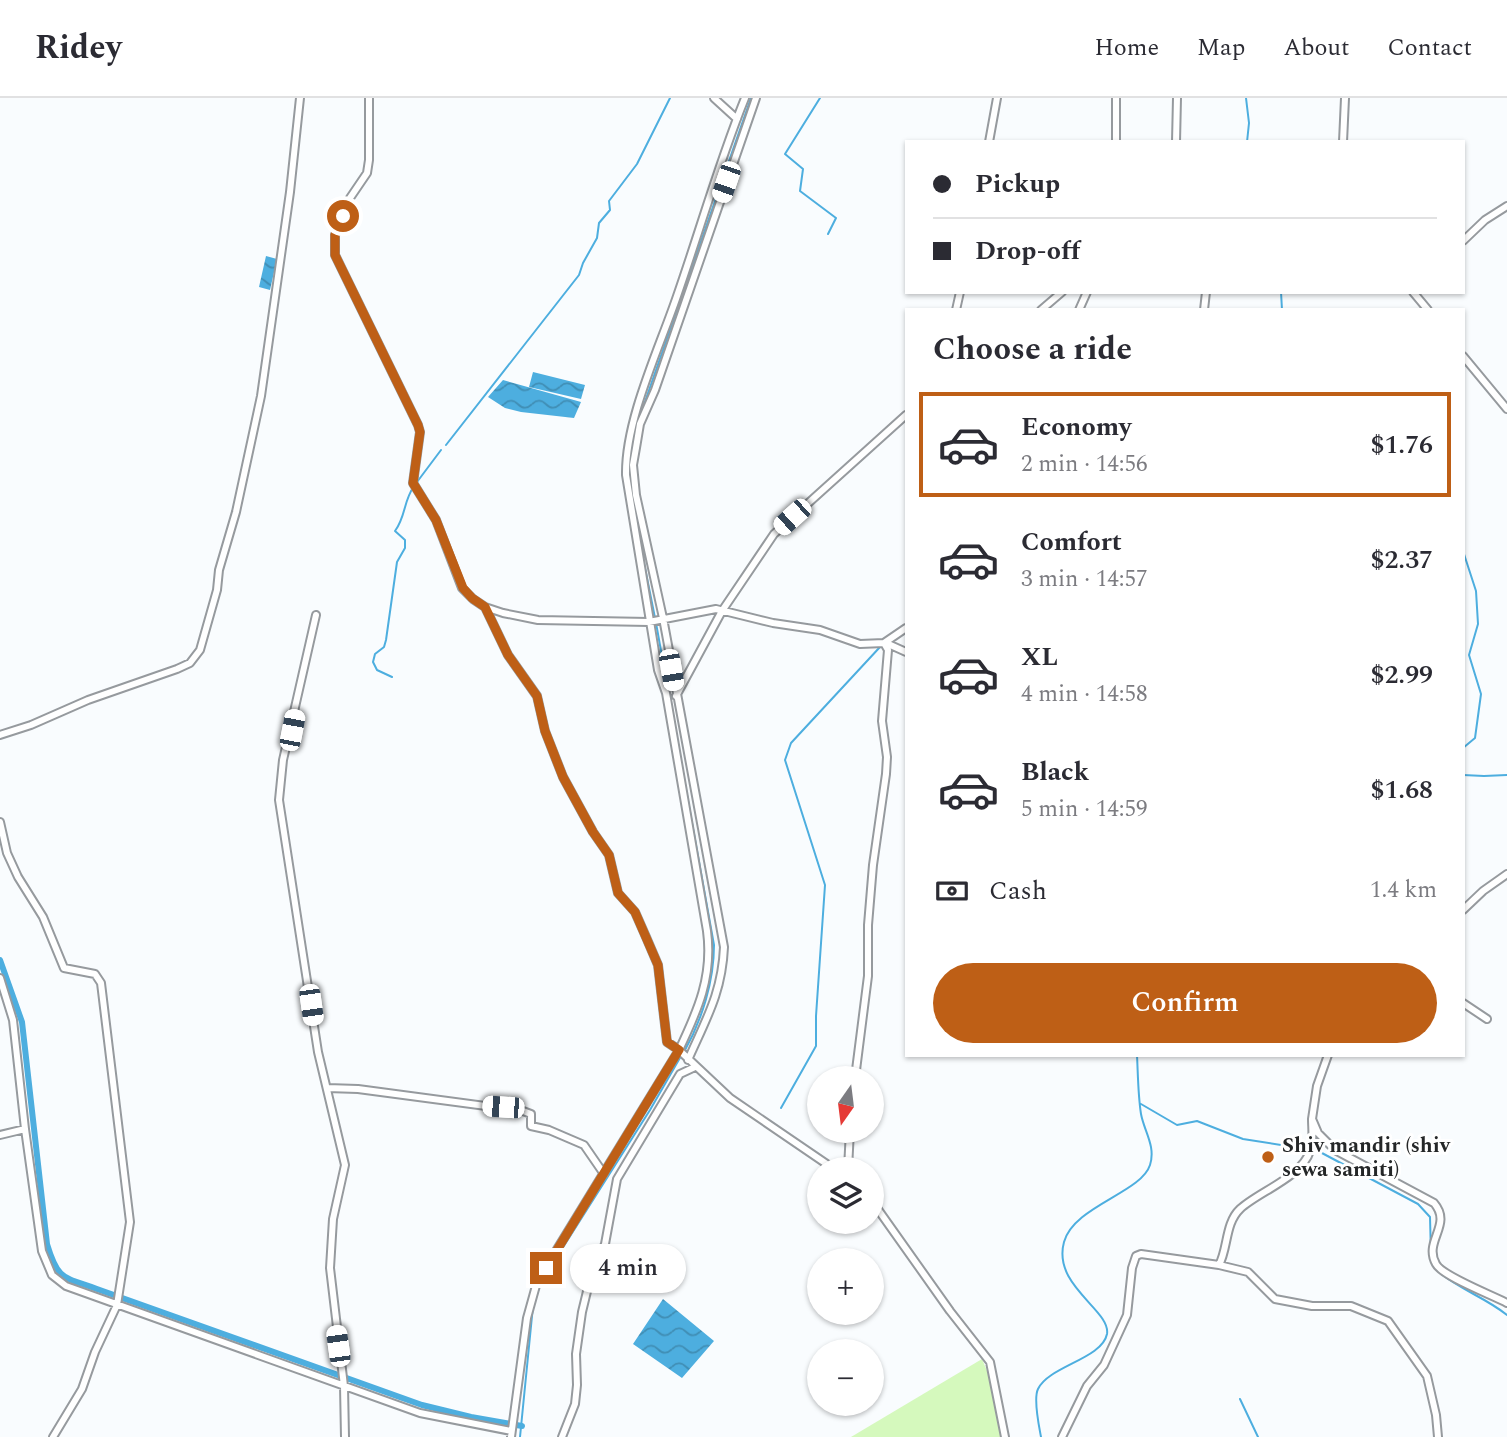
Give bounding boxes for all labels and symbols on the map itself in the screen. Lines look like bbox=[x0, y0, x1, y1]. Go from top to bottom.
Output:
car bbox=[710, 159, 743, 205]
route start bbox=[327, 200, 359, 232]
car bbox=[770, 495, 815, 539]
car bbox=[658, 647, 685, 693]
car bbox=[278, 707, 307, 753]
car bbox=[298, 983, 325, 1027]
north arrow bbox=[807, 1066, 884, 1143]
car bbox=[482, 1095, 525, 1119]
place label: Shiv mandir (shiv sewa samiti) bbox=[1282, 1130, 1451, 1186]
marker: Shiv mandir (shiv sewa samiti) bbox=[1260, 1149, 1276, 1165]
callout: 4 min bbox=[570, 1244, 686, 1292]
route end bbox=[530, 1252, 562, 1284]
car bbox=[325, 1324, 352, 1368]

